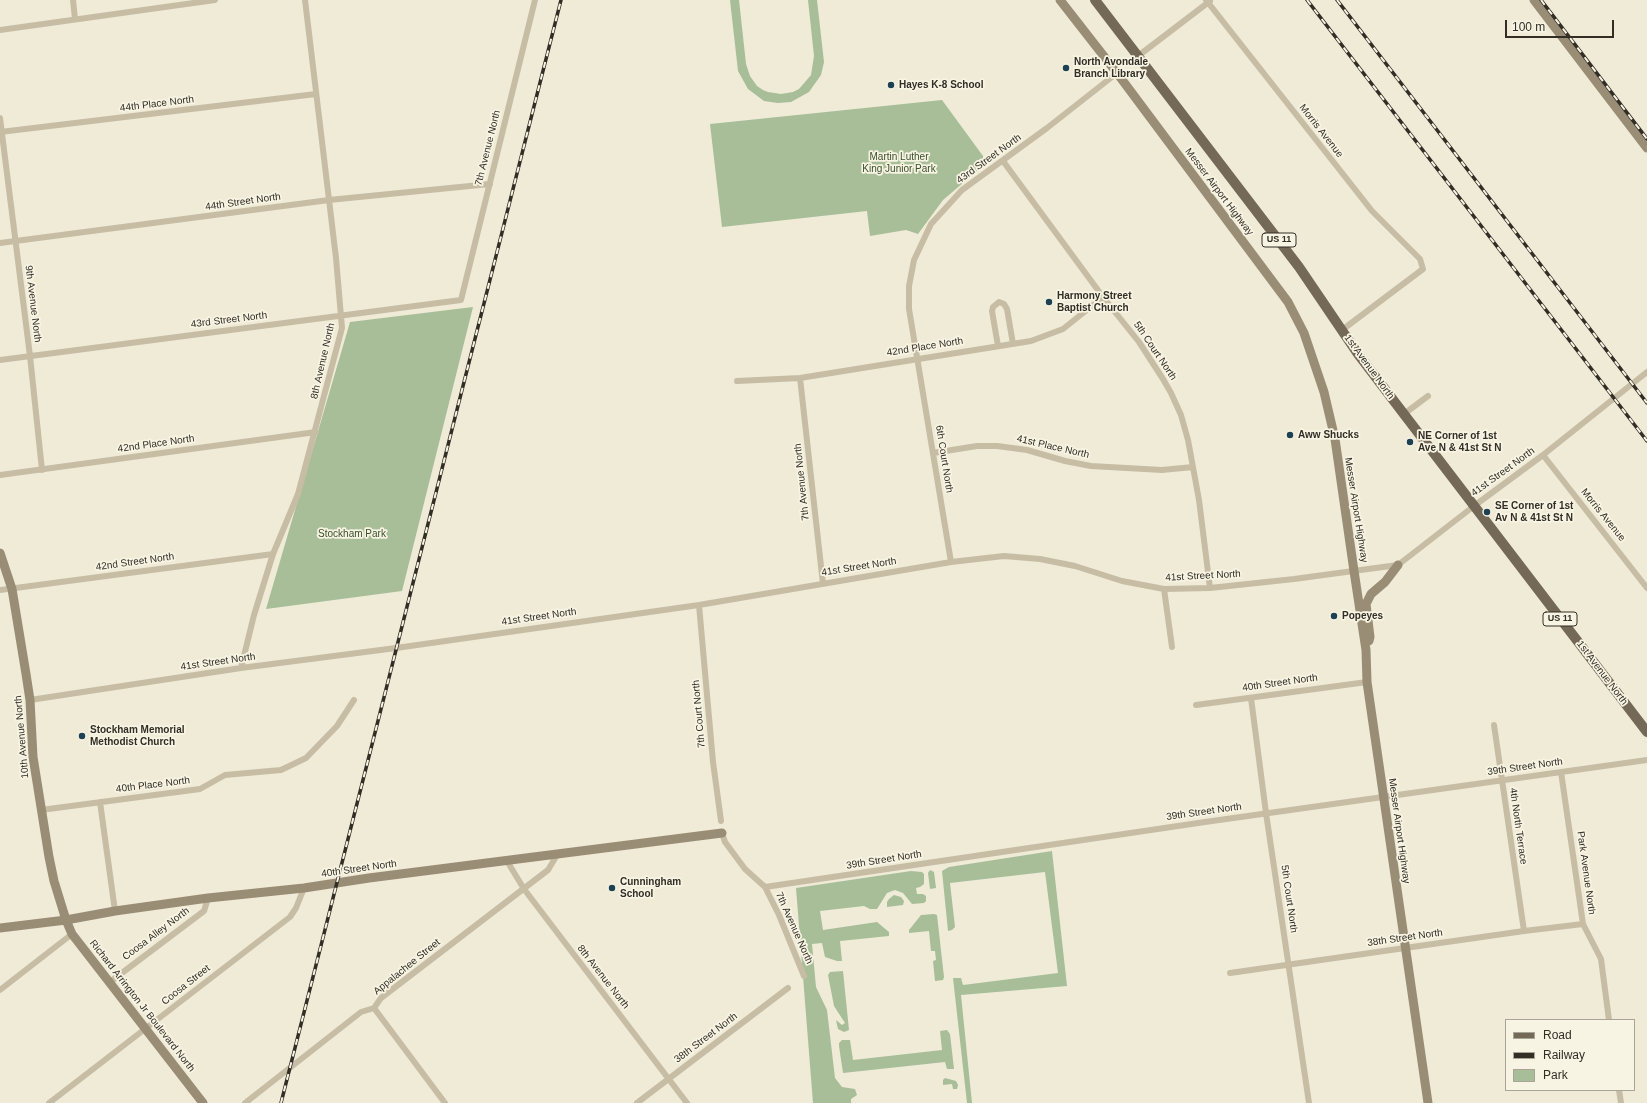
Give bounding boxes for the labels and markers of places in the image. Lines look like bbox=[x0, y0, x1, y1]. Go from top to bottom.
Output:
place label: North Avondale Branch Library bbox=[1074, 56, 1148, 80]
marker: North Avondale Branch Library bbox=[1061, 63, 1071, 73]
place label: Hayes K-8 School bbox=[899, 79, 983, 91]
marker: Hayes K-8 School bbox=[886, 80, 896, 90]
place label: Harmony Street Baptist Church bbox=[1057, 290, 1131, 314]
marker: Harmony Street Baptist Church bbox=[1044, 297, 1054, 307]
place label: Aww Shucks bbox=[1298, 429, 1359, 441]
marker: Aww Shucks bbox=[1285, 430, 1295, 440]
place label: NE Corner of 1st Ave N & 41st St N bbox=[1418, 430, 1502, 454]
marker: NE Corner of 1st Ave N & 41st St N bbox=[1405, 437, 1415, 447]
place label: SE Corner of 1st Av N & 41st St N bbox=[1495, 500, 1573, 524]
marker: SE Corner of 1st Av N & 41st St N bbox=[1482, 507, 1492, 517]
place label: Popeyes bbox=[1342, 610, 1383, 622]
marker: Popeyes bbox=[1329, 611, 1339, 621]
place label: Stockham Memorial Methodist Church bbox=[90, 724, 184, 748]
marker: Stockham Memorial Methodist Church bbox=[77, 731, 87, 741]
place label: Cunningham School bbox=[620, 876, 681, 900]
marker: Cunningham School bbox=[607, 883, 617, 893]

